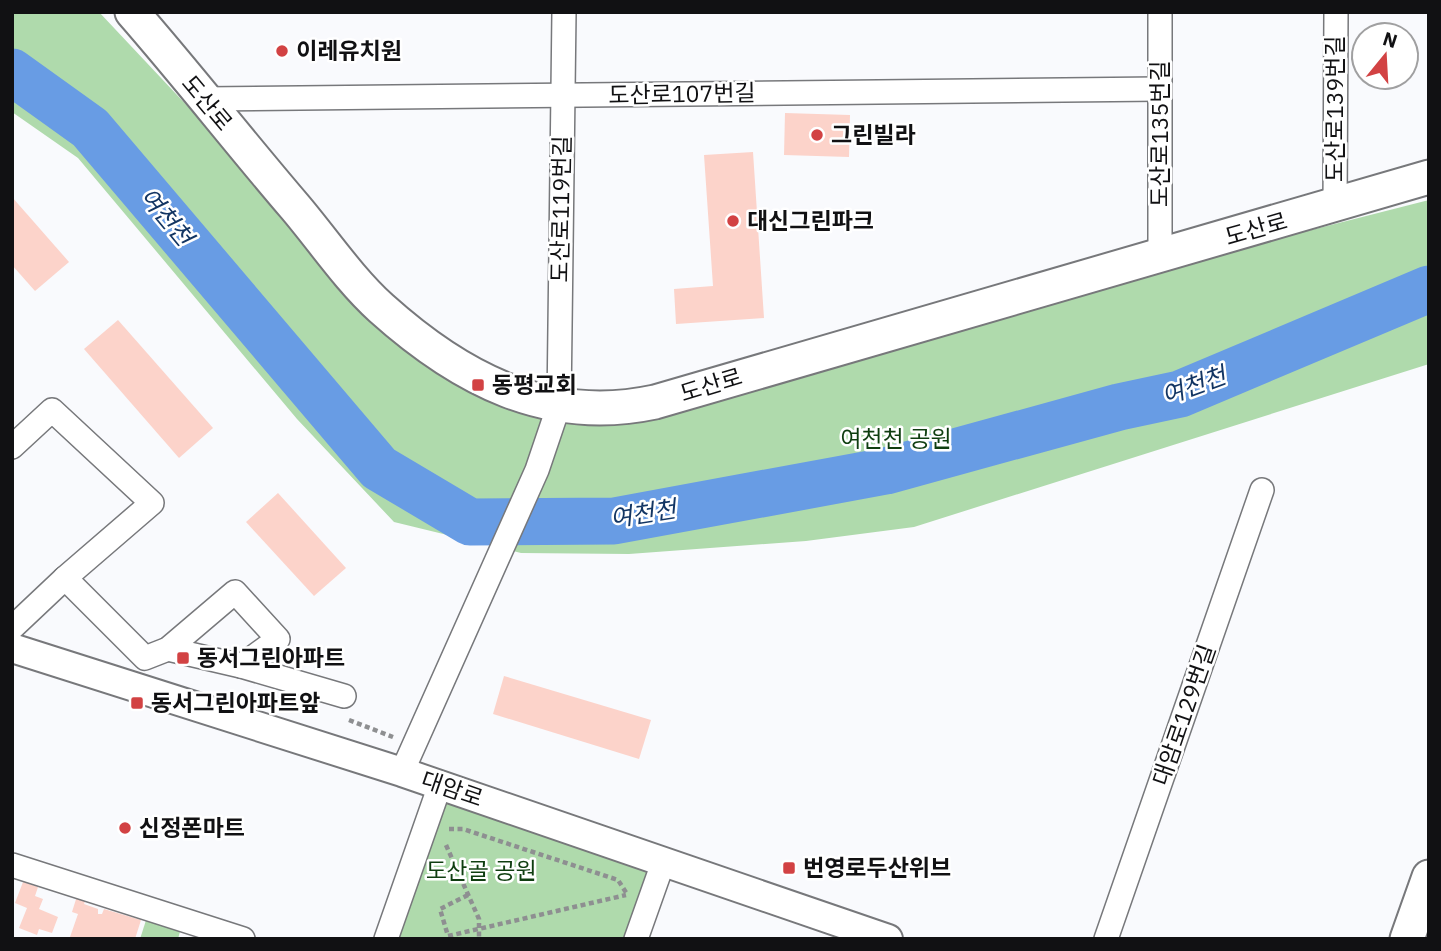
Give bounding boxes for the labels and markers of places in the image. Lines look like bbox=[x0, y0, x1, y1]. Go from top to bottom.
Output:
place label: 이레유치원 bbox=[296, 35, 402, 65]
marker: 이레유치원 bbox=[274, 43, 290, 59]
place label: 그린빌라 bbox=[831, 119, 916, 149]
marker: 그린빌라 bbox=[809, 127, 825, 143]
place label: 대신그린파크 bbox=[747, 205, 874, 235]
marker: 대신그린파크 bbox=[725, 213, 741, 229]
place label: 동평교회 bbox=[492, 369, 577, 399]
marker: 동평교회 bbox=[470, 377, 486, 393]
place label: 동서그린아파트 bbox=[197, 642, 345, 672]
marker: 동서그린아파트 bbox=[175, 650, 191, 666]
place label: 동서그린아파트앞 bbox=[151, 687, 320, 717]
marker: 동서그린아파트앞 bbox=[129, 695, 145, 711]
place label: 신정폰마트 bbox=[139, 812, 245, 842]
marker: 신정폰마트 bbox=[117, 820, 133, 836]
place label: 번영로두산위브 bbox=[803, 852, 951, 882]
marker: 번영로두산위브 bbox=[781, 860, 797, 876]

